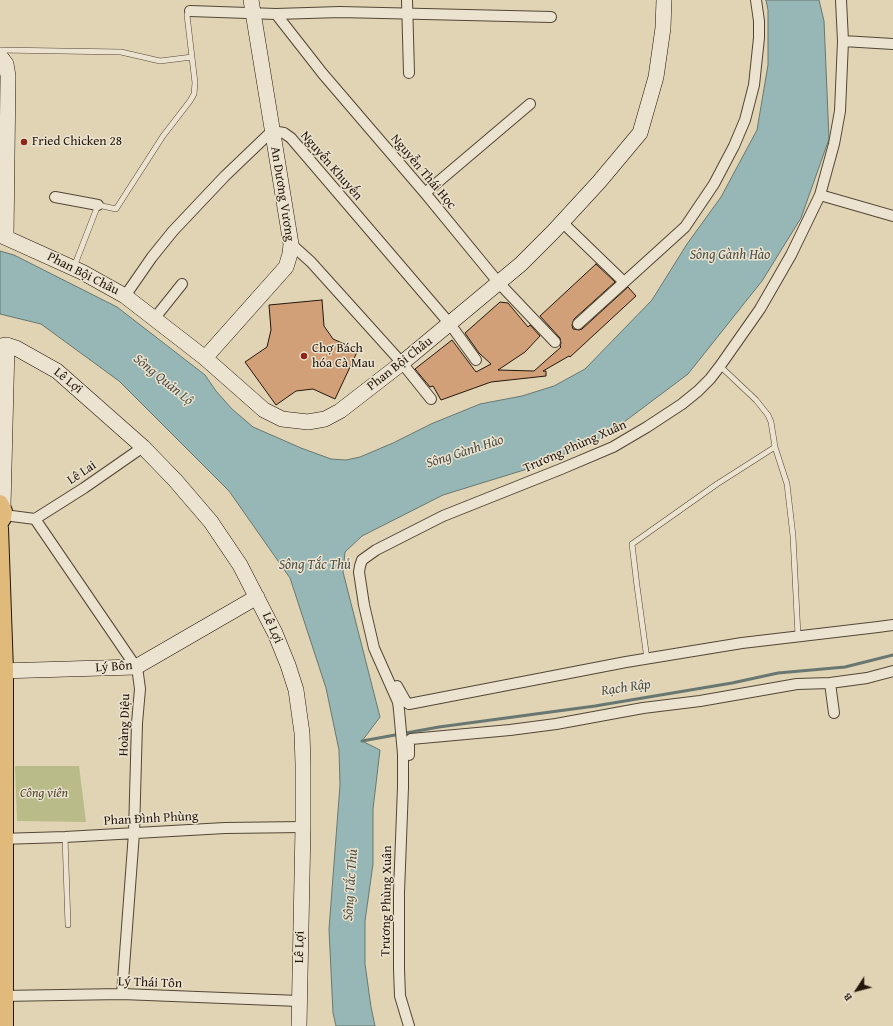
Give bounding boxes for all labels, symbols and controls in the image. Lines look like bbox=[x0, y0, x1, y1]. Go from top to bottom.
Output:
street label: Nguyễn Khuyến bbox=[297, 128, 365, 204]
street label: Nguyễn Thái Học bbox=[387, 131, 459, 213]
place label: Fried Chicken 28 bbox=[32, 134, 122, 150]
marker: Fried Chicken 28 bbox=[19, 137, 29, 147]
street label: An Dương Vương bbox=[267, 145, 297, 243]
water label: Sông Gành Hào bbox=[690, 247, 770, 263]
street label: Phan Bội Châu bbox=[44, 249, 122, 299]
street label: Phan Bội Châu bbox=[364, 334, 436, 394]
place label: Chợ Bách hóa Cà Mau bbox=[312, 341, 375, 372]
water label: Sông Quản Lộ bbox=[130, 351, 196, 409]
marker: Chợ Bách hóa Cà Mau bbox=[299, 351, 309, 361]
street label: Lê Lợi bbox=[50, 365, 86, 397]
street label: Trương Phùng Xuân bbox=[521, 417, 629, 477]
water label: Sông Gành Hào bbox=[424, 432, 506, 472]
street label: Lê Lai bbox=[65, 458, 99, 488]
water label: Sông Tắc Thủ bbox=[279, 557, 351, 573]
street label: Lê Lợi bbox=[258, 610, 286, 646]
street label: Lý Bôn bbox=[95, 658, 133, 676]
water label: Rạch Rập bbox=[600, 676, 652, 700]
street label: Hoàng Diệu bbox=[116, 693, 134, 757]
park label: Công viên bbox=[20, 786, 68, 802]
street label: Phan Đình Phùng bbox=[103, 809, 199, 829]
street label: Trương Phùng Xuân bbox=[378, 845, 396, 957]
water label: Sông Tắc Thủ bbox=[340, 848, 362, 922]
street label: Lê Lợi bbox=[292, 931, 308, 963]
north arrow bbox=[837, 970, 877, 1010]
street label: Lý Thái Tôn bbox=[118, 974, 182, 992]
text: B bbox=[839, 990, 856, 1005]

